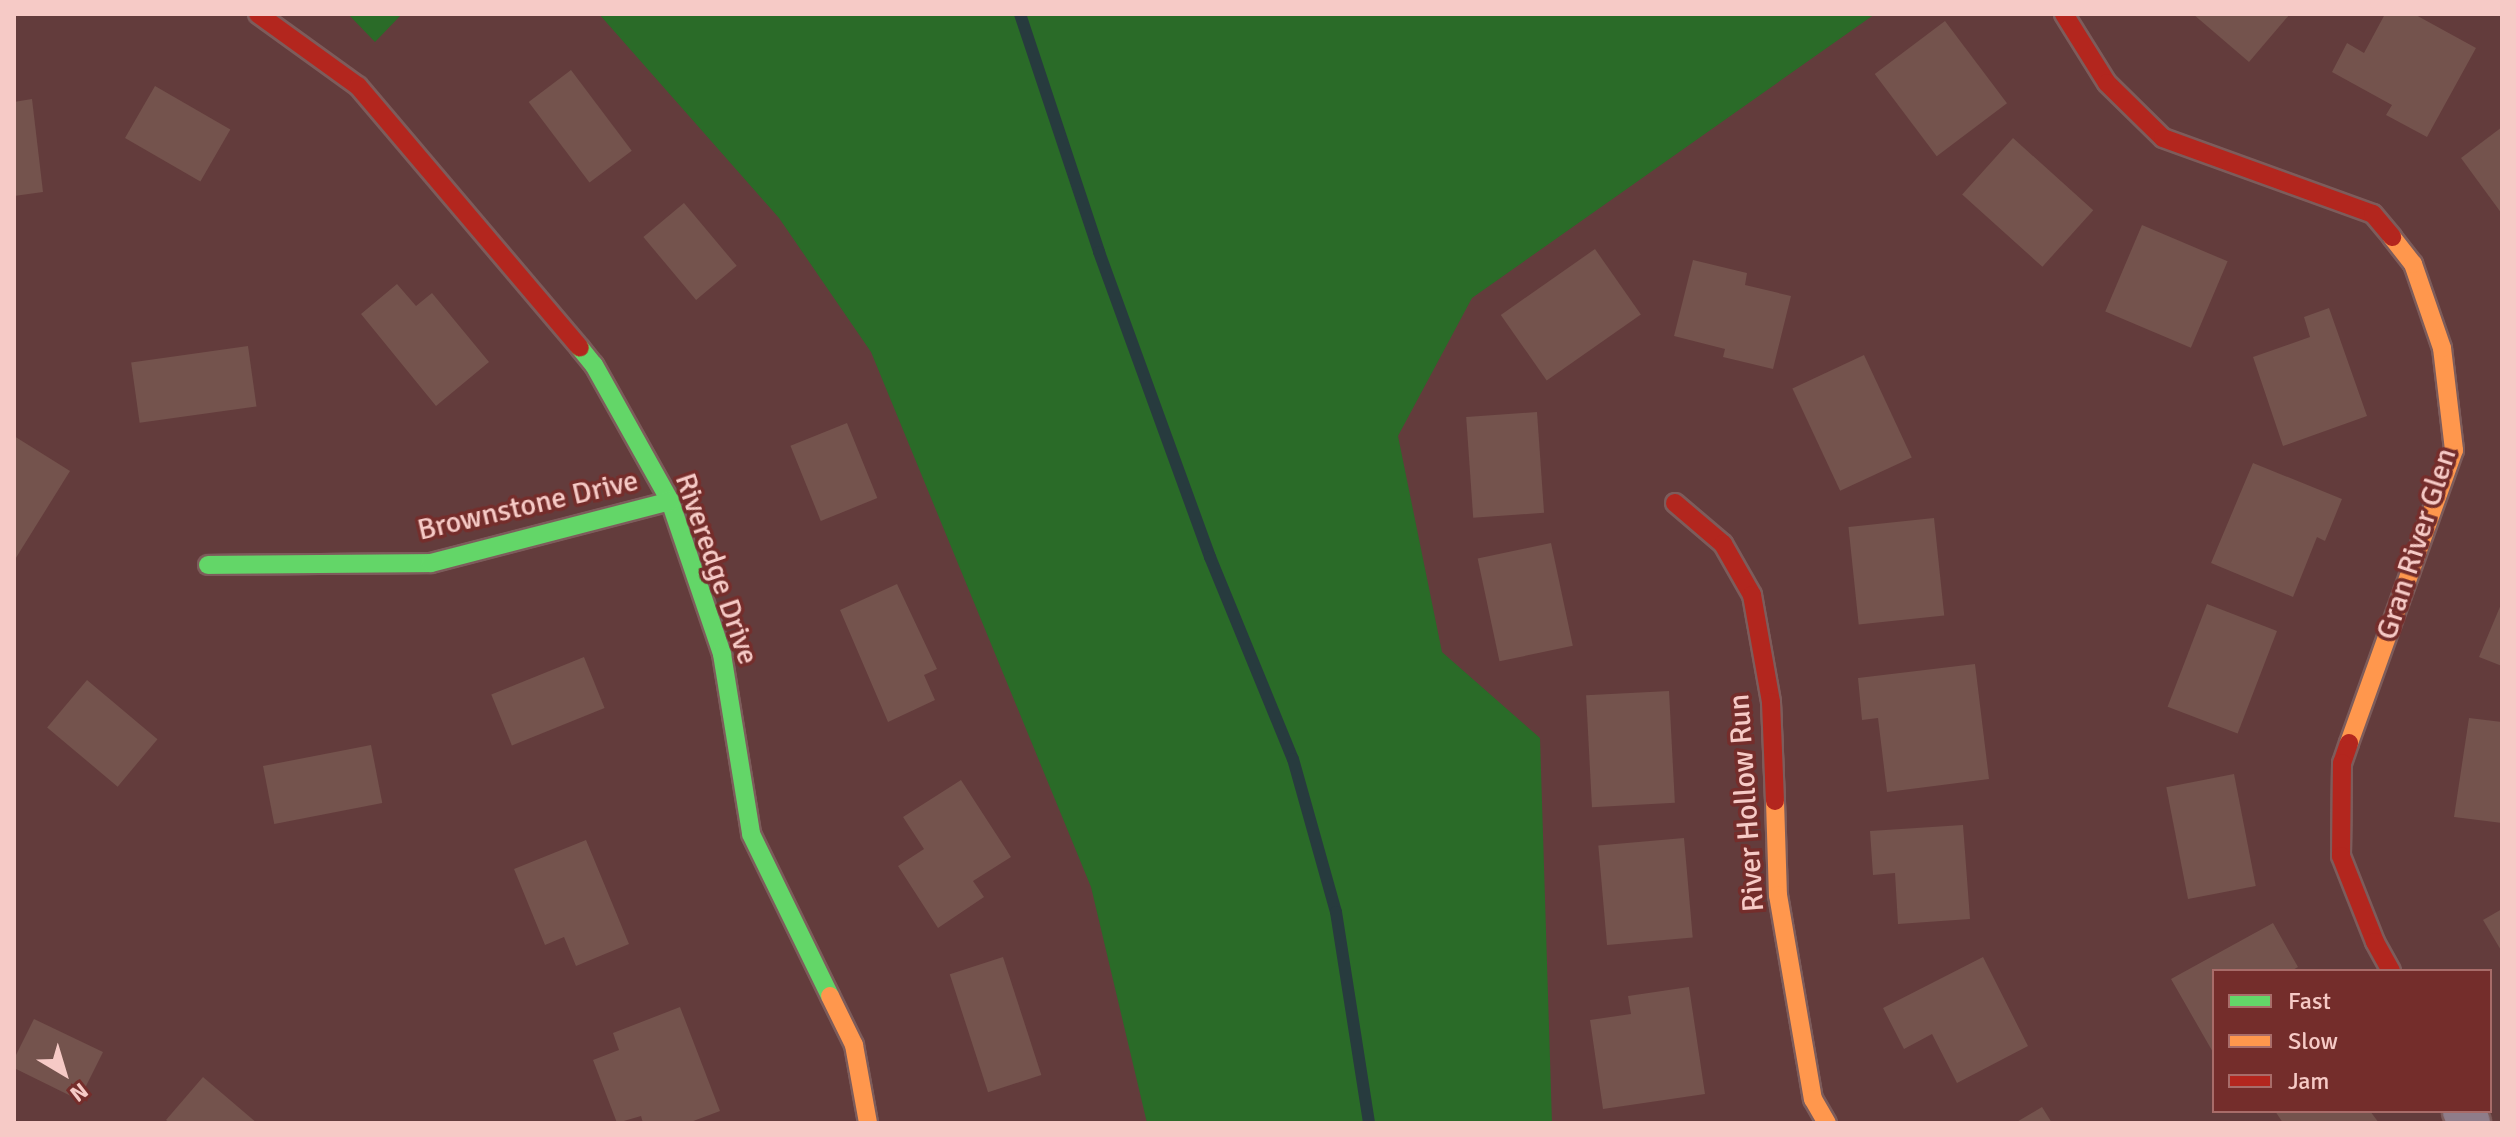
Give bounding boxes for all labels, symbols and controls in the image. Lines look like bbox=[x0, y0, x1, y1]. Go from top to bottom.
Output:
street label: Gran River Glen bbox=[2369, 444, 2465, 644]
street label: Brownstone Drive bbox=[414, 463, 642, 549]
street label: Riveredge Drive bbox=[666, 469, 766, 669]
street label: River Hollow Run bbox=[1721, 693, 1773, 913]
legend bbox=[2212, 969, 2492, 1113]
text: Fast bbox=[2288, 986, 2331, 1016]
text: Slow bbox=[2288, 1026, 2338, 1056]
north arrow bbox=[24, 1033, 104, 1113]
text: Jam bbox=[2288, 1066, 2329, 1096]
text: N bbox=[65, 1077, 93, 1108]

